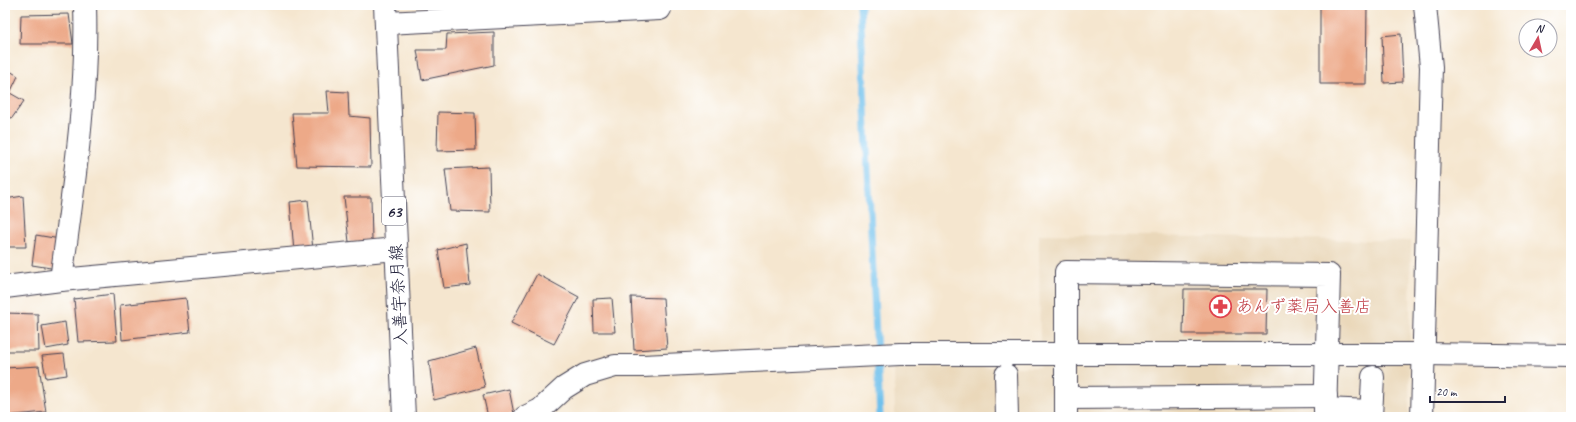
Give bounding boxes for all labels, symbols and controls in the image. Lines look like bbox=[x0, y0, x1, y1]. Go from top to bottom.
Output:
north arrow bbox=[1518, 18, 1558, 58]
text: N bbox=[1535, 21, 1546, 36]
road number: 63 bbox=[382, 197, 406, 225]
street label: 入善宇奈月線 bbox=[385, 243, 412, 346]
pharmacy icon: あんず薬局入善店 bbox=[1208, 293, 1234, 319]
place label: あんず薬局入善店 bbox=[1236, 296, 1371, 317]
scale bar bbox=[1430, 378, 1505, 404]
text: 20 m bbox=[1436, 384, 1458, 400]

